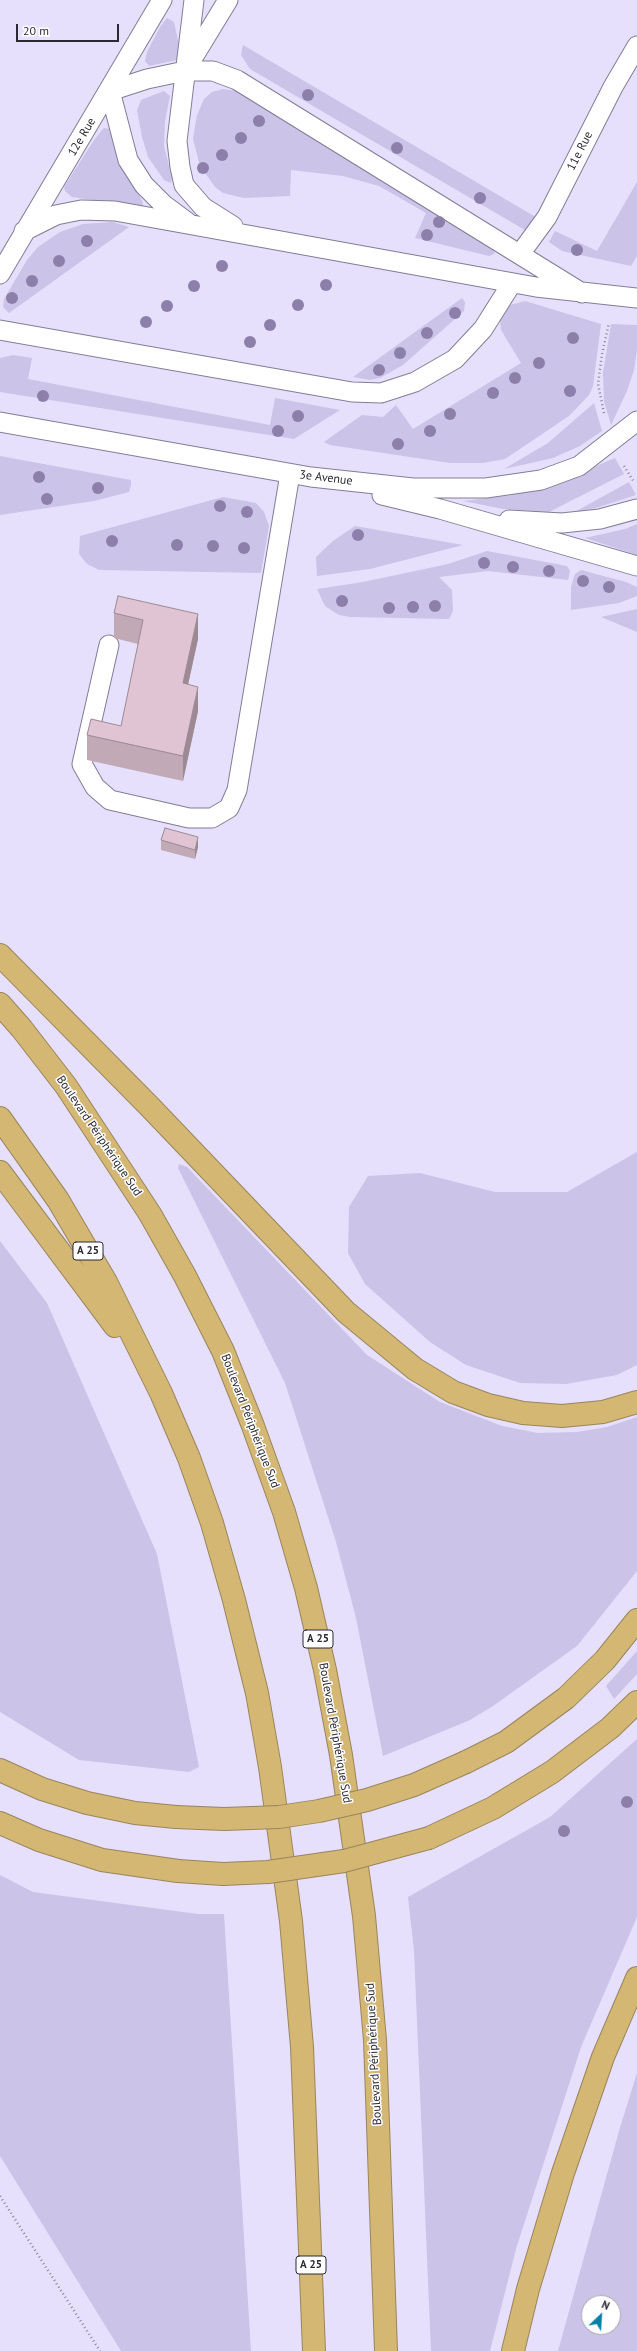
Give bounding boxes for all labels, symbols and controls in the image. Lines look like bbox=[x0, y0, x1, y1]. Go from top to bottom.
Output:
scale bar bbox=[18, 16, 121, 42]
text: 20 m bbox=[23, 23, 49, 38]
street label: 12e Rue bbox=[65, 115, 99, 159]
street label: 11e Rue bbox=[564, 129, 596, 173]
street label: 3e Avenue bbox=[299, 468, 353, 488]
street label: Boulevard Périphérique Sud bbox=[53, 1073, 145, 1199]
road number: A 25 bbox=[73, 1242, 103, 1260]
street label: Boulevard Périphérique Sud bbox=[218, 1352, 282, 1490]
road number: A 25 bbox=[303, 1630, 333, 1648]
street label: Boulevard Périphérique Sud bbox=[316, 1662, 354, 1804]
street label: Boulevard Périphérique Sud bbox=[363, 1983, 385, 2125]
road number: A 25 bbox=[296, 2256, 326, 2274]
north arrow bbox=[581, 2295, 621, 2335]
text: N bbox=[599, 2297, 612, 2313]

